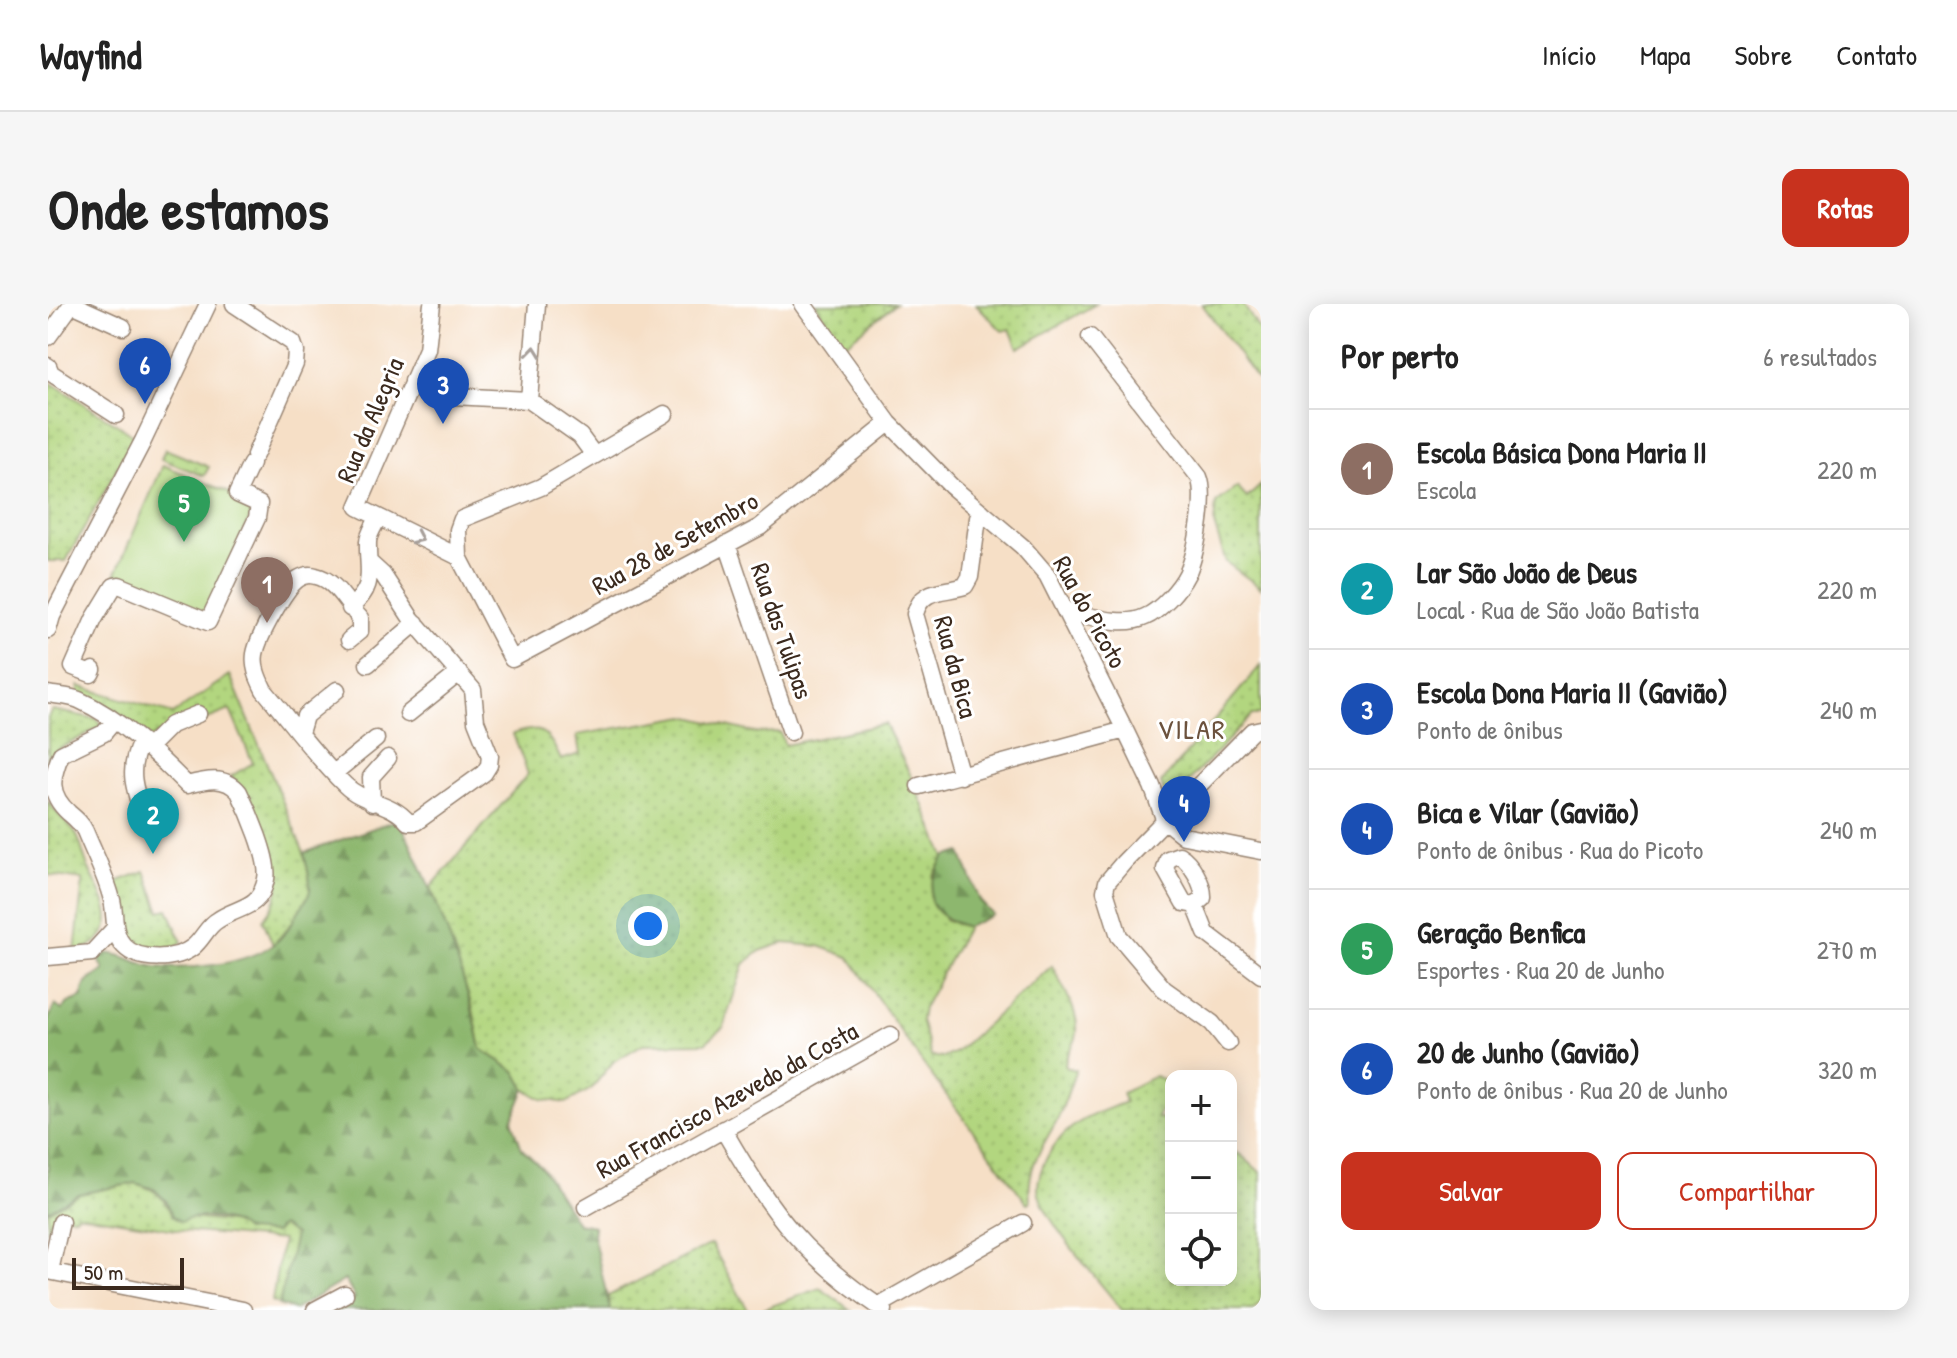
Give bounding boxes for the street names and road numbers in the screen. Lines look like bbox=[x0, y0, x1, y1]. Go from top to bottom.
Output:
street label: Rua da Alegria bbox=[328, 352, 411, 488]
street label: Rua 28 de Setembro bbox=[585, 482, 764, 603]
street label: Rua do Picoto bbox=[1045, 549, 1136, 674]
street label: Rua das Tulipas bbox=[743, 558, 822, 703]
street label: Rua da Bica bbox=[926, 612, 987, 722]
street label: Rua Francisco Azevedo da Costa bbox=[590, 1013, 864, 1186]

